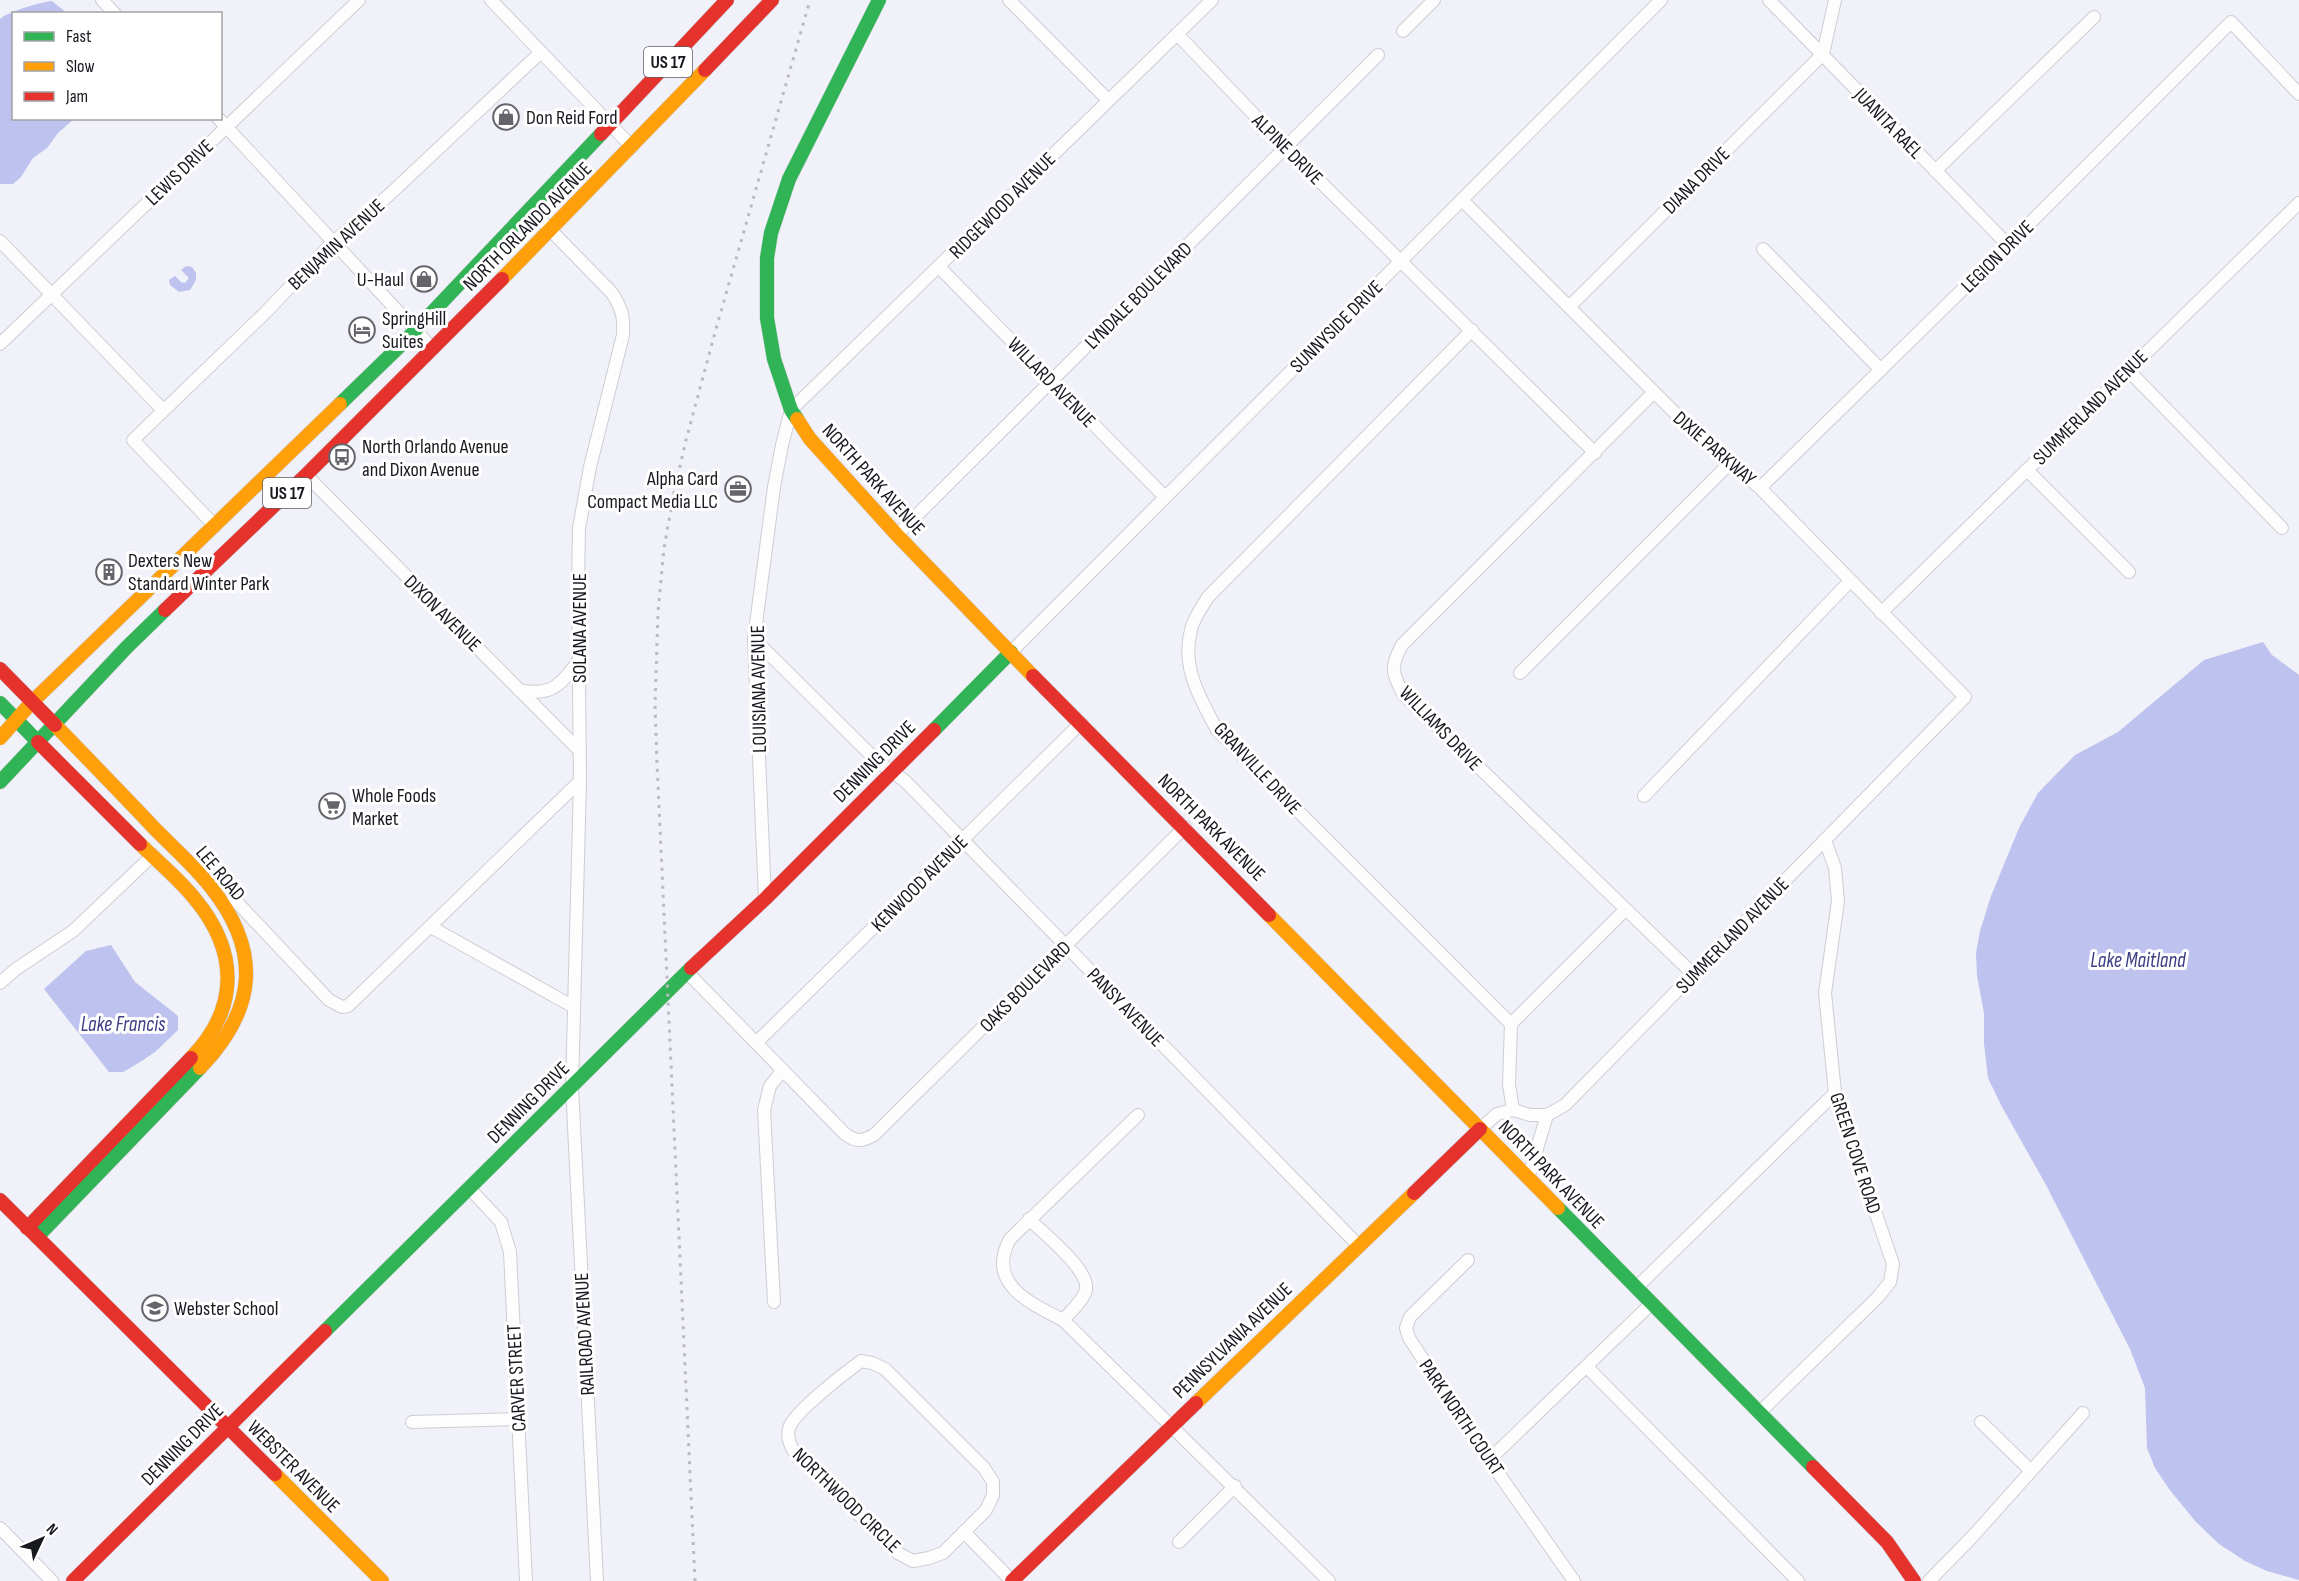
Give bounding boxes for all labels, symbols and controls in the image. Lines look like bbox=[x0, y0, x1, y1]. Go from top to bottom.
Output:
legend bbox=[12, 12, 222, 120]
text: Fast bbox=[66, 26, 92, 47]
road number: US 17 bbox=[644, 47, 692, 77]
text: Slow bbox=[66, 56, 95, 77]
street label: JUANITA RAEL bbox=[1848, 83, 1928, 164]
text: Jam bbox=[65, 86, 88, 107]
shop icon: Don Reid Ford bbox=[491, 102, 521, 132]
place label: Don Reid Ford bbox=[526, 106, 618, 130]
street label: ALPINE DRIVE bbox=[1246, 109, 1328, 190]
street label: LEWIS DRIVE bbox=[141, 135, 219, 211]
street label: DIANA DRIVE bbox=[1658, 142, 1735, 219]
street label: RIDGEWOOD AVENUE bbox=[945, 148, 1061, 264]
street label: NORTH ORLANDO AVENUE bbox=[458, 157, 597, 296]
street label: BENJAMIN AVENUE bbox=[284, 194, 390, 295]
street label: LEGION DRIVE bbox=[1956, 215, 2039, 298]
street label: LYNDALE BOULEVARD bbox=[1080, 237, 1197, 354]
shop icon: U-Haul bbox=[409, 264, 439, 294]
place label: U-Haul bbox=[357, 268, 404, 292]
street label: SUNNYSIDE DRIVE bbox=[1285, 275, 1388, 378]
place label: SpringHill Suites bbox=[382, 307, 446, 354]
hotel icon: SpringHill Suites bbox=[347, 315, 377, 345]
street label: WILLARD AVENUE bbox=[1002, 332, 1100, 433]
street label: SUMMERLAND AVENUE bbox=[2028, 345, 2153, 470]
street label: DIXIE PARKWAY bbox=[1668, 406, 1761, 492]
street label: NORTH PARK AVENUE bbox=[817, 419, 930, 541]
place label: North Orlando Avenue and Dixon Avenue bbox=[362, 435, 509, 482]
bus stop icon: North Orlando Avenue and Dixon Avenue bbox=[327, 442, 357, 472]
place label: Alpha Card Compact Media LLC bbox=[587, 467, 718, 514]
office icon: Alpha Card Compact Media LLC bbox=[723, 474, 753, 504]
road number: US 17 bbox=[263, 478, 311, 508]
place label: Dexters New Standard Winter Park bbox=[128, 549, 270, 596]
building icon: Dexters New Standard Winter Park bbox=[94, 557, 124, 587]
street label: DIXON AVENUE bbox=[399, 570, 486, 657]
street label: SOLANA AVENUE bbox=[568, 573, 592, 683]
street label: LOUISIANA AVENUE bbox=[746, 625, 772, 753]
street label: WILLIAMS DRIVE bbox=[1394, 681, 1487, 776]
street label: DENNING DRIVE bbox=[829, 716, 921, 808]
street label: GRANVILLE DRIVE bbox=[1208, 718, 1306, 820]
street label: NORTH PARK AVENUE bbox=[1153, 769, 1270, 886]
place label: Whole Foods Market bbox=[352, 784, 436, 831]
supermarket icon: Whole Foods Market bbox=[317, 791, 347, 821]
street label: KENWOOD AVENUE bbox=[866, 830, 973, 937]
street label: LEE ROAD bbox=[190, 841, 250, 906]
street label: SUMMERLAND AVENUE bbox=[1671, 872, 1794, 999]
street label: OAKS BOULEVARD bbox=[975, 936, 1076, 1037]
water label: Lake Maitland bbox=[2090, 948, 2187, 973]
street label: PANSY AVENUE bbox=[1082, 963, 1169, 1052]
water label: Lake Francis bbox=[81, 1012, 166, 1037]
street label: DENNING DRIVE bbox=[483, 1057, 575, 1149]
street label: GREEN COVE ROAD bbox=[1824, 1090, 1886, 1217]
street label: NORTH PARK AVENUE bbox=[1493, 1115, 1609, 1234]
street label: RAILROAD AVENUE bbox=[570, 1272, 600, 1396]
street label: PENNSYLVANIA AVENUE bbox=[1168, 1278, 1297, 1404]
school or university icon: Webster School bbox=[140, 1293, 170, 1323]
place label: Webster School bbox=[174, 1297, 279, 1321]
street label: CARVER STREET bbox=[502, 1324, 532, 1432]
street label: PARK NORTH COURT bbox=[1413, 1355, 1509, 1480]
street label: DENNING DRIVE bbox=[137, 1399, 229, 1491]
street label: WEBSTER AVENUE bbox=[242, 1415, 345, 1518]
street label: NORTHWOOD CIRCLE bbox=[787, 1443, 905, 1558]
north arrow bbox=[12, 1509, 72, 1569]
text: N bbox=[42, 1520, 62, 1539]

